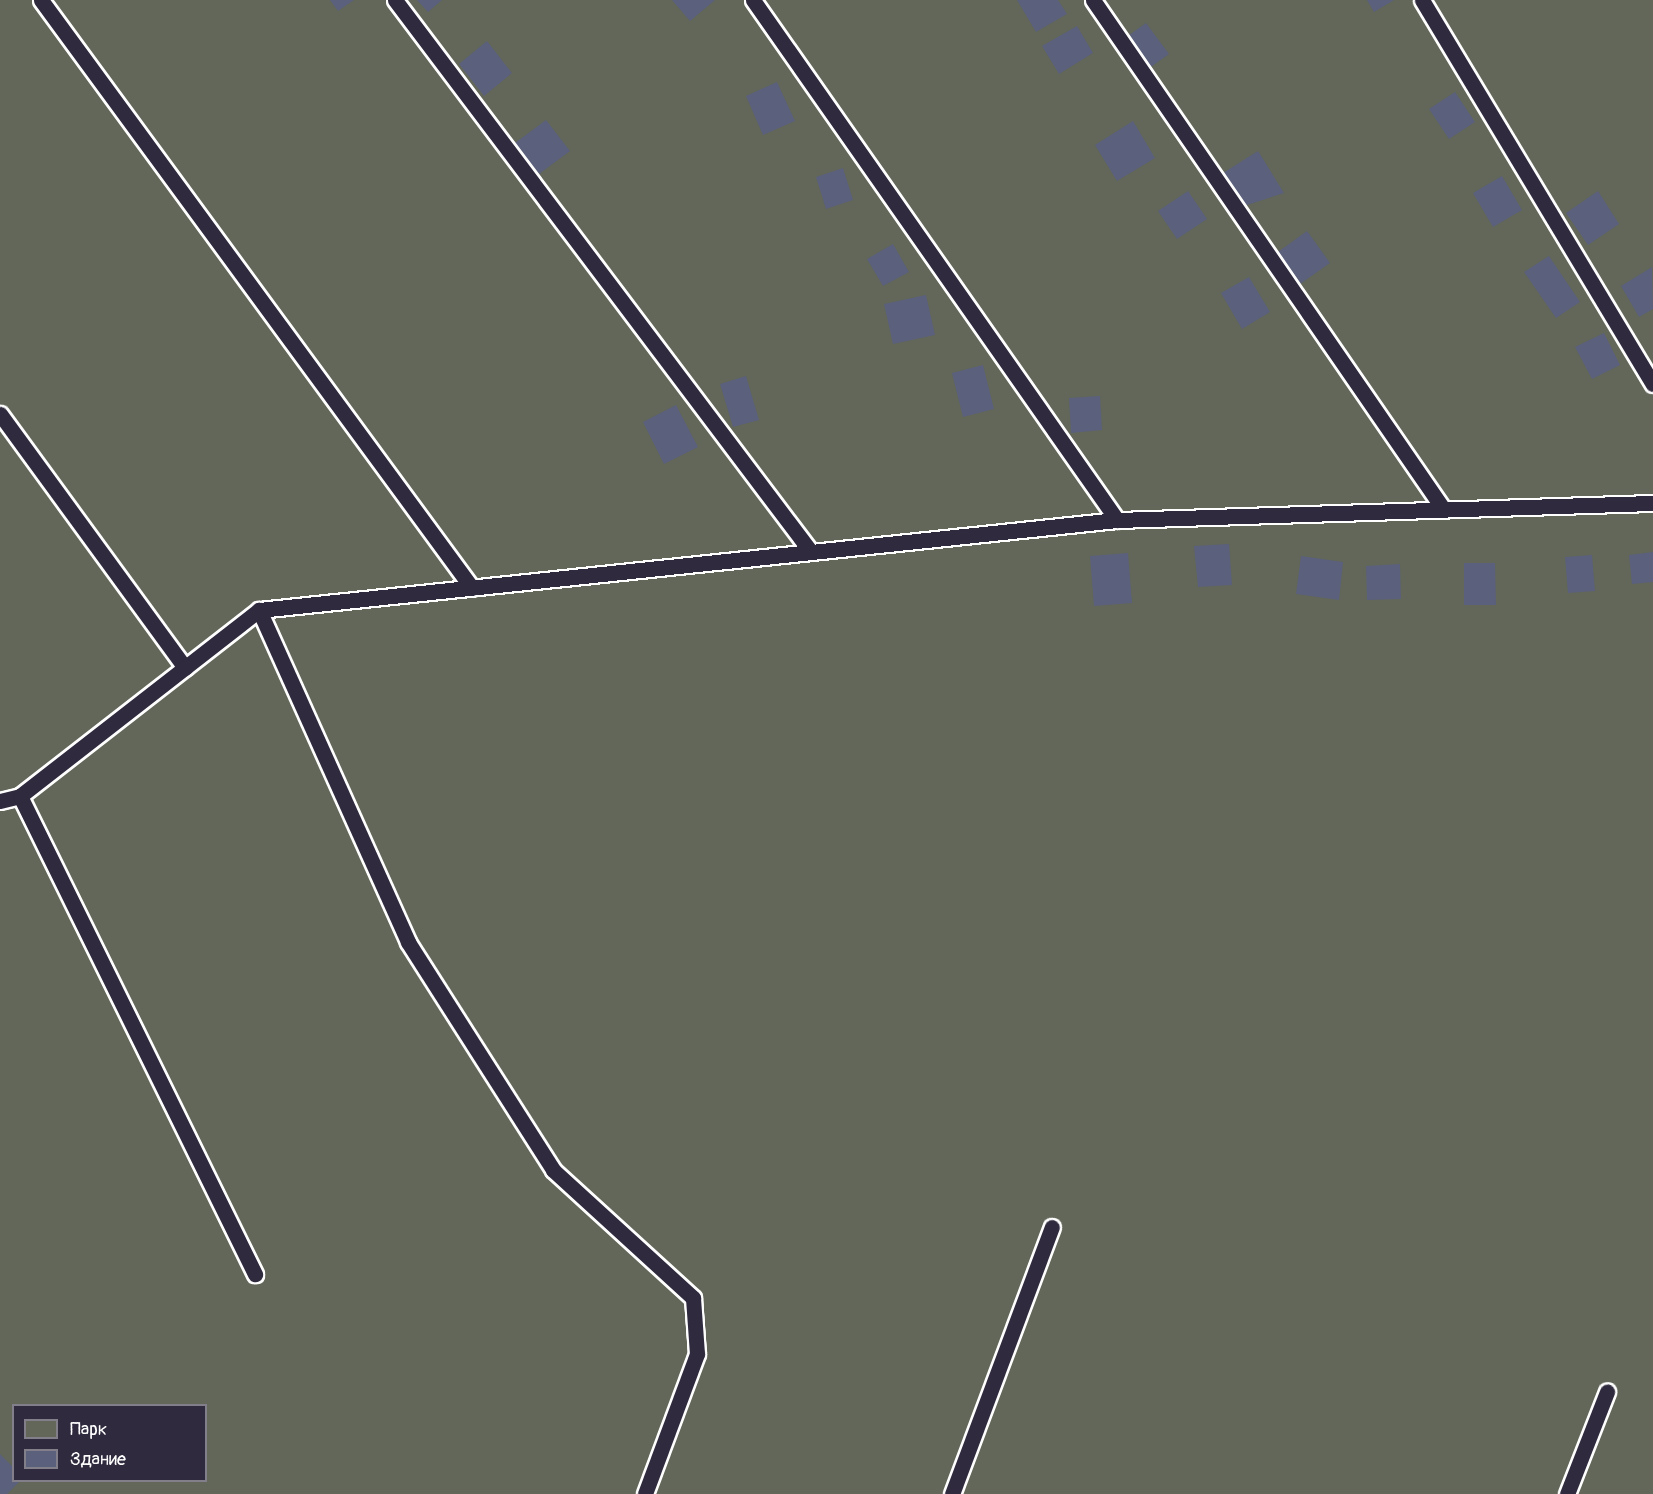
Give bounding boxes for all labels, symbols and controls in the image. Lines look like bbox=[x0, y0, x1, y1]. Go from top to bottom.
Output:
legend bbox=[12, 1404, 207, 1482]
text: Парк bbox=[70, 1418, 107, 1441]
text: Здание bbox=[70, 1448, 126, 1471]

